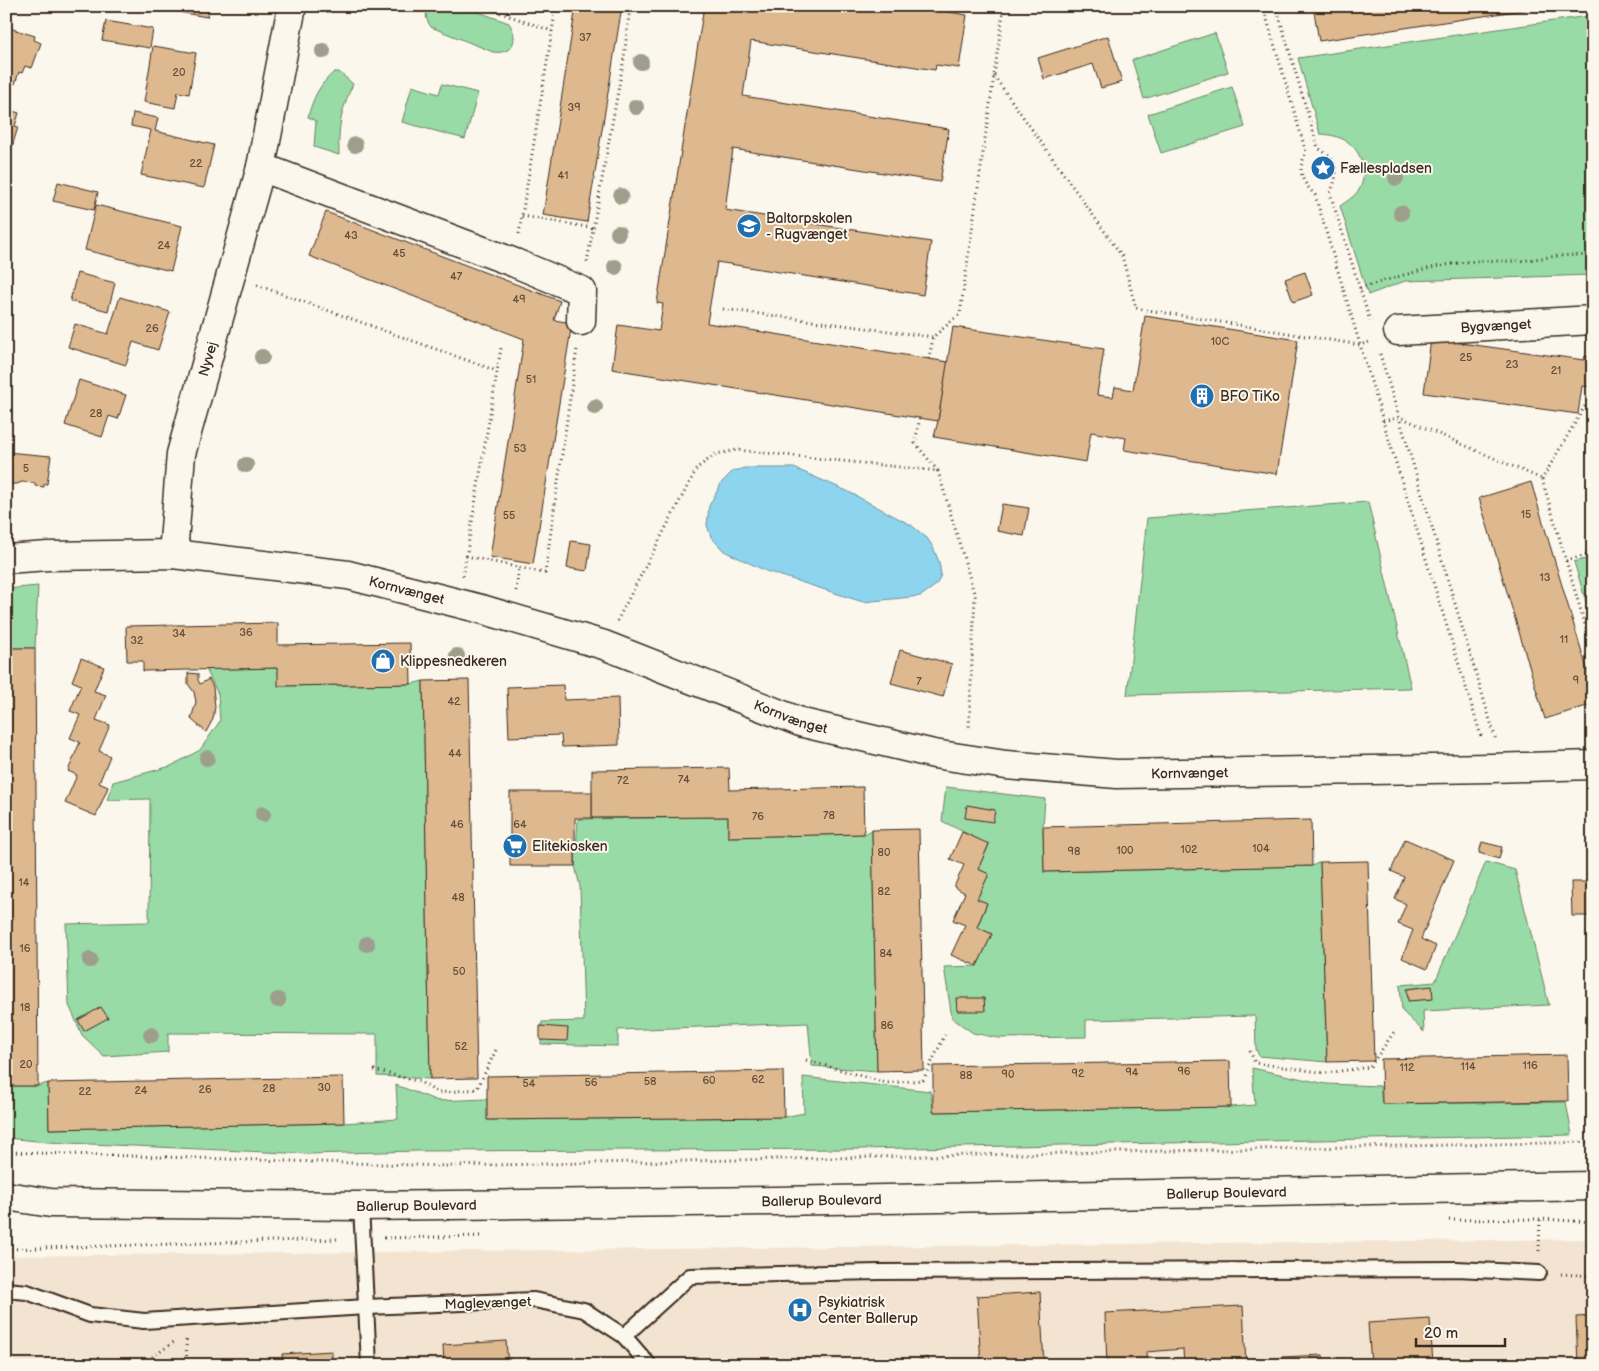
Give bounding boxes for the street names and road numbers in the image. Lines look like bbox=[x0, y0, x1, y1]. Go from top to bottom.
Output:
street label: Bygvænget bbox=[1460, 315, 1532, 336]
street label: Nyvej bbox=[195, 340, 220, 378]
street label: Kornvænget bbox=[367, 572, 447, 608]
street label: Kornvænget bbox=[751, 696, 830, 737]
street label: Kornvænget bbox=[1151, 764, 1229, 782]
street label: Ballerup Boulevard bbox=[1166, 1183, 1287, 1202]
street label: Ballerup Boulevard bbox=[761, 1191, 882, 1210]
street label: Ballerup Boulevard bbox=[356, 1196, 477, 1215]
street label: Maglevænget bbox=[444, 1293, 532, 1313]

